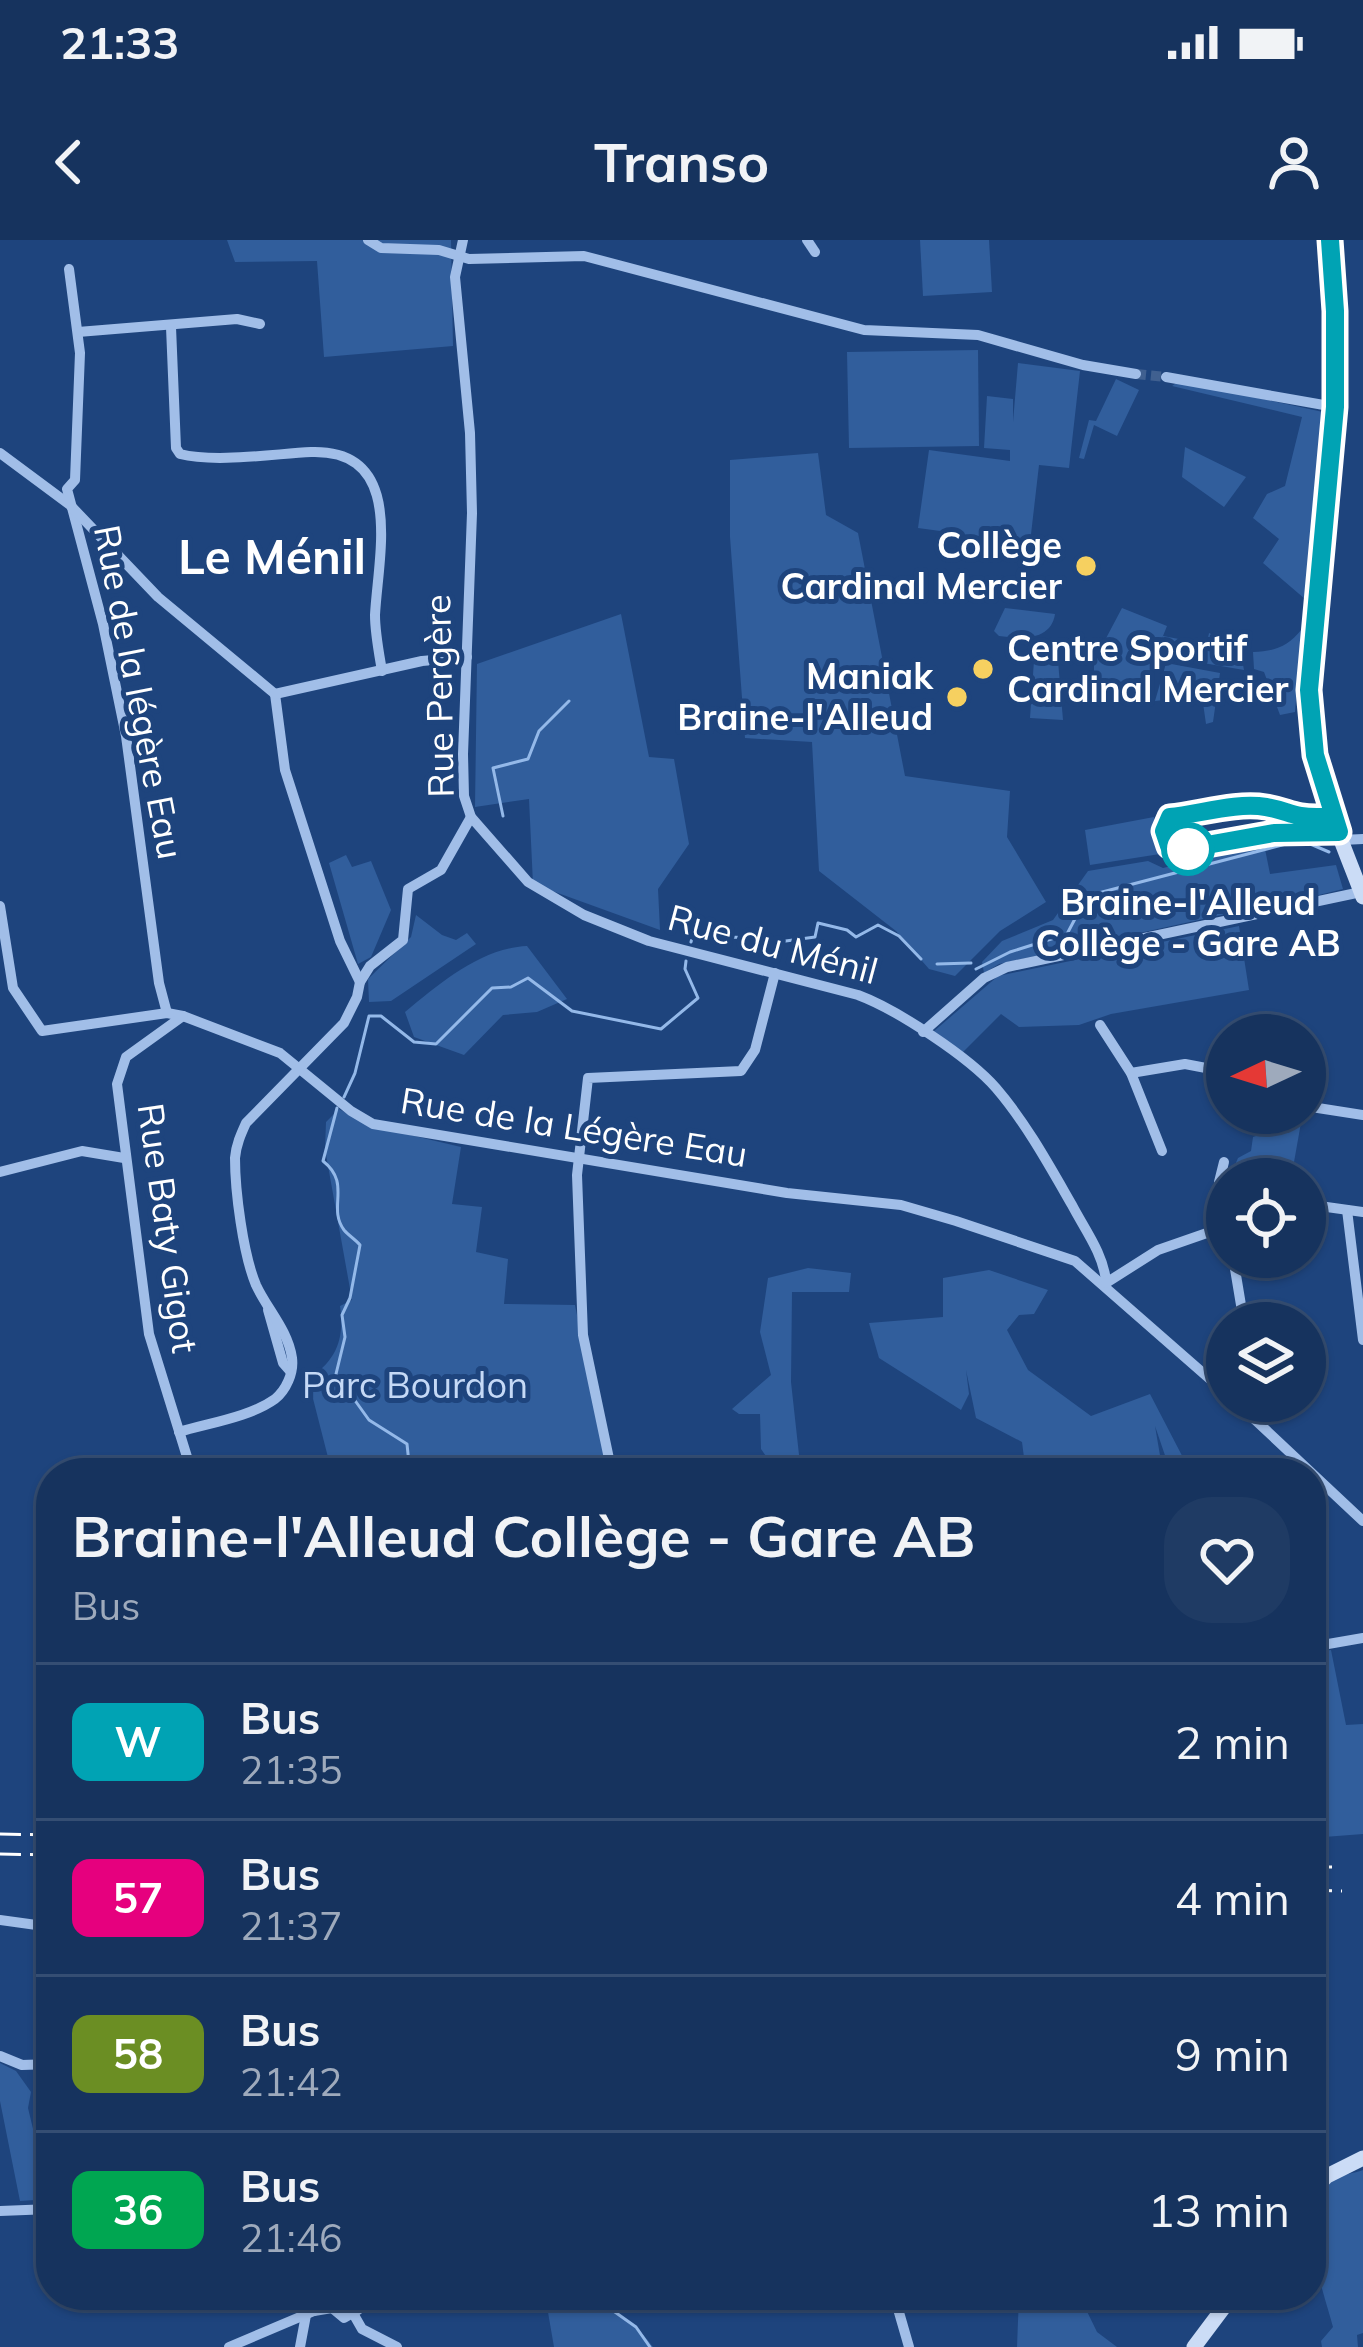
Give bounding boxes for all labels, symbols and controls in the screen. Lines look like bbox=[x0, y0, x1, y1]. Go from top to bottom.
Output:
text: 21:33 bbox=[60, 14, 179, 70]
text: Transo bbox=[594, 128, 769, 196]
icon: back bbox=[36, 129, 102, 195]
icon: person bbox=[1261, 129, 1327, 195]
street label: Rue de la légère Eau bbox=[85, 521, 194, 863]
place label: Collège Cardinal Mercier bbox=[780, 522, 1063, 608]
district label: Le Ménil bbox=[178, 526, 366, 586]
marker: Collège Cardinal Mercier bbox=[1073, 553, 1099, 579]
street label: Rue Pergère bbox=[414, 594, 463, 798]
place label: Centre Sportif Cardinal Mercier bbox=[1007, 625, 1289, 711]
place label: Maniak Braine-l'Alleud bbox=[677, 653, 934, 739]
marker: Centre Sportif Cardinal Mercier bbox=[970, 656, 996, 682]
marker: Maniak Braine-l'Alleud bbox=[944, 684, 970, 710]
marker: Braine-l'Alleud Collège - Gare AB bbox=[1163, 824, 1213, 874]
place label: Braine-l'Alleud Collège - Gare AB bbox=[1035, 879, 1341, 965]
street label: Rue du Ménil bbox=[663, 894, 883, 993]
north arrow bbox=[1206, 1014, 1326, 1134]
map controls bbox=[1206, 1014, 1326, 1422]
street label: Rue de la Légère Eau bbox=[398, 1077, 751, 1176]
street label: Rue Baty Gigot bbox=[129, 1100, 208, 1356]
button: locate bbox=[1206, 1158, 1326, 1278]
button: layers bbox=[1206, 1302, 1326, 1422]
park label: Parc Bourdon bbox=[302, 1362, 528, 1407]
button: heart bbox=[1164, 1497, 1290, 1623]
text: Braine-l'Alleud Collège - Gare AB bbox=[72, 1500, 975, 1571]
text: Bus bbox=[72, 1581, 140, 1630]
text: Bus bbox=[240, 1689, 320, 1745]
text: 2 min bbox=[1175, 1714, 1290, 1770]
text: W bbox=[114, 1715, 162, 1768]
text: 21:35 bbox=[240, 1745, 343, 1794]
text: Bus bbox=[240, 1845, 320, 1901]
text: 4 min bbox=[1175, 1870, 1290, 1926]
text: 57 bbox=[113, 1871, 163, 1924]
text: 21:37 bbox=[240, 1901, 343, 1950]
text: Bus bbox=[240, 2001, 320, 2057]
text: 9 min bbox=[1175, 2026, 1290, 2082]
text: 58 bbox=[113, 2027, 163, 2080]
text: 21:42 bbox=[240, 2057, 343, 2106]
text: Bus bbox=[240, 2157, 320, 2213]
text: 13 min bbox=[1148, 2182, 1290, 2238]
text: 36 bbox=[113, 2183, 163, 2236]
text: 21:46 bbox=[240, 2213, 343, 2262]

